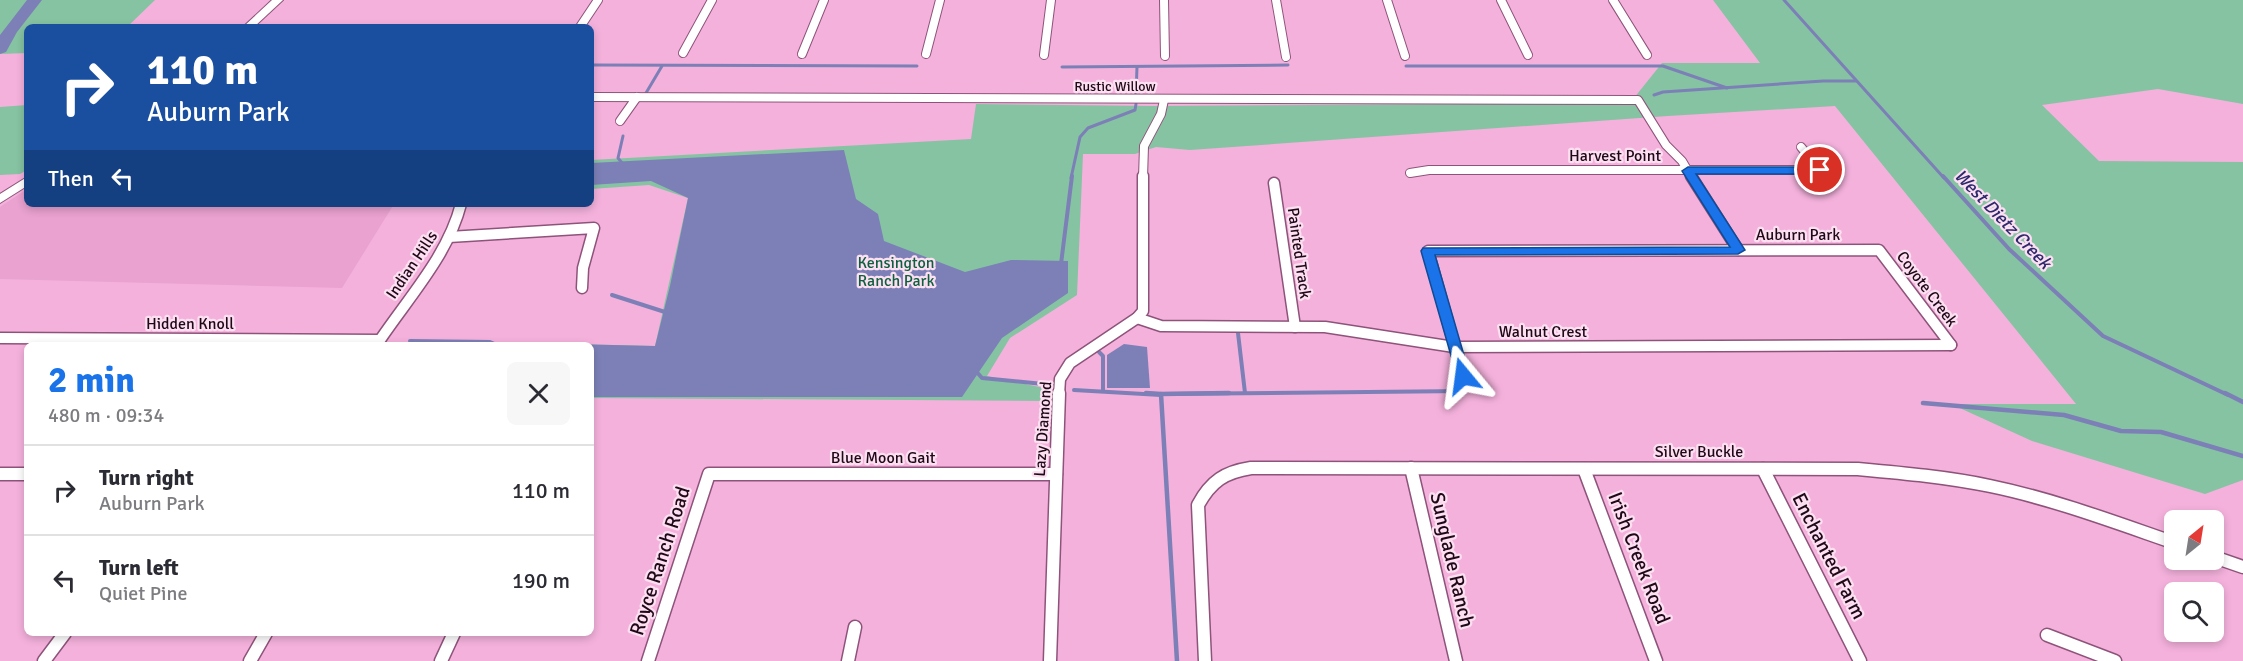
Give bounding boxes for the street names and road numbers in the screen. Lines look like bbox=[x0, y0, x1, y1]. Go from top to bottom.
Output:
street label: Rustic Willow bbox=[1074, 78, 1156, 95]
street label: Harvest Point bbox=[1569, 146, 1661, 166]
street label: Painted Track bbox=[1283, 206, 1315, 300]
street label: Auburn Park bbox=[1756, 225, 1840, 245]
street label: Indian Hills bbox=[382, 227, 442, 303]
street label: Coyote Creek bbox=[1892, 247, 1962, 331]
street label: Hidden Knoll bbox=[146, 314, 234, 334]
street label: Walnut Crest bbox=[1499, 322, 1588, 342]
street label: Lazy Diamond bbox=[1030, 381, 1056, 477]
street label: Silver Buckle bbox=[1655, 442, 1743, 462]
street label: Blue Moon Gait bbox=[831, 448, 936, 468]
street label: Royce Ranch Road bbox=[624, 483, 696, 639]
street label: Irish Creek Road bbox=[1602, 488, 1676, 628]
street label: Enchanted Farm bbox=[1786, 489, 1872, 623]
street label: Sunglade Ranch bbox=[1424, 490, 1480, 630]

